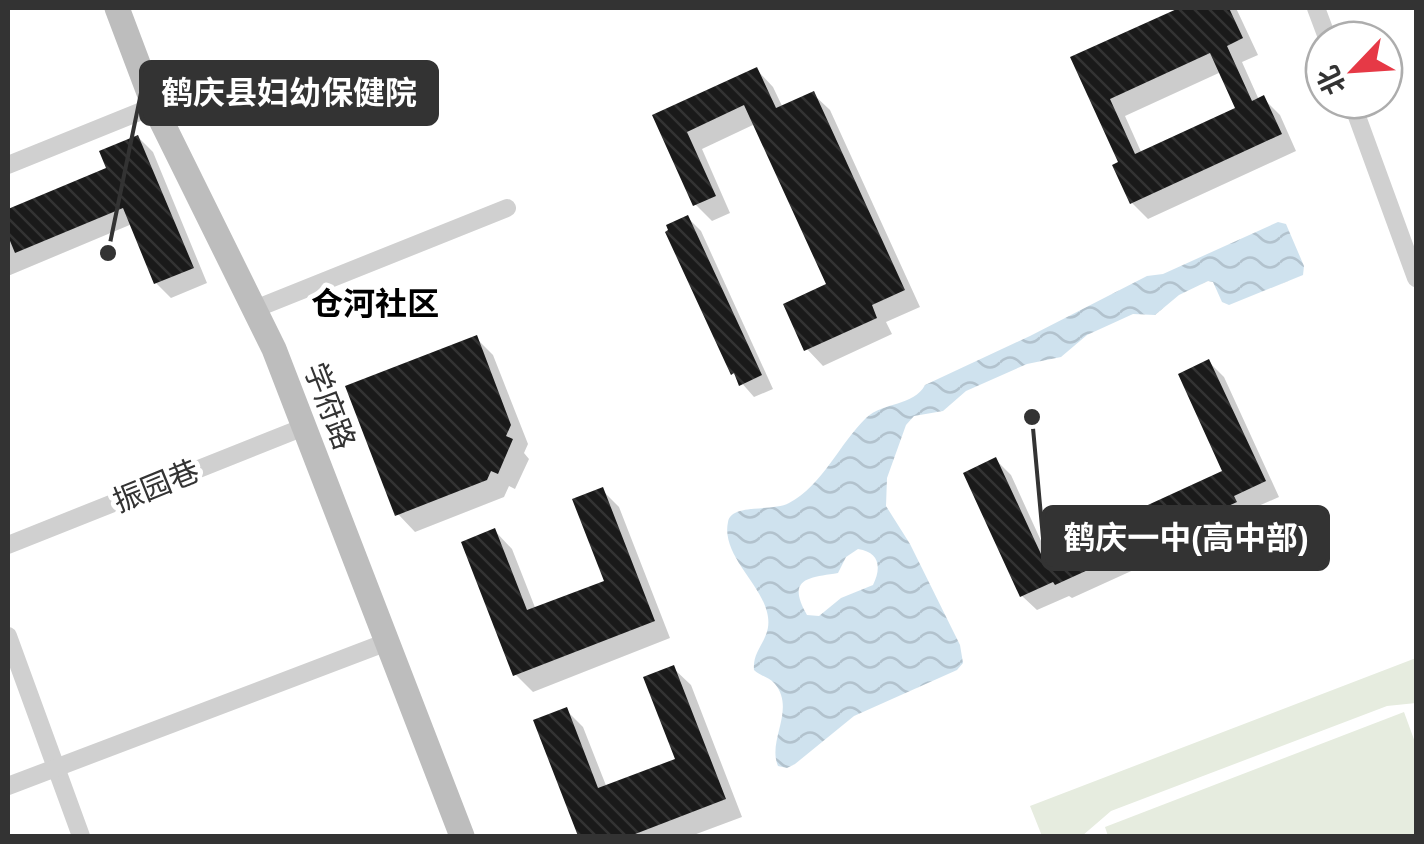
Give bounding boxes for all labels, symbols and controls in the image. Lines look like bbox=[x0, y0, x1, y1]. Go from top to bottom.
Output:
north arrow bbox=[1304, 20, 1404, 120]
text: 北 bbox=[1312, 61, 1352, 100]
callout: 鹤庆县妇幼保健院 bbox=[141, 62, 437, 124]
text: 鹤庆县妇幼保健院 bbox=[161, 75, 417, 111]
district label: 仓河社区 bbox=[311, 286, 439, 322]
street label: 学府路 bbox=[298, 358, 362, 454]
street label: 振园巷 bbox=[108, 454, 204, 518]
callout: 鹤庆一中(高中部) bbox=[1043, 507, 1328, 569]
text: 鹤庆一中(高中部) bbox=[1063, 520, 1309, 556]

